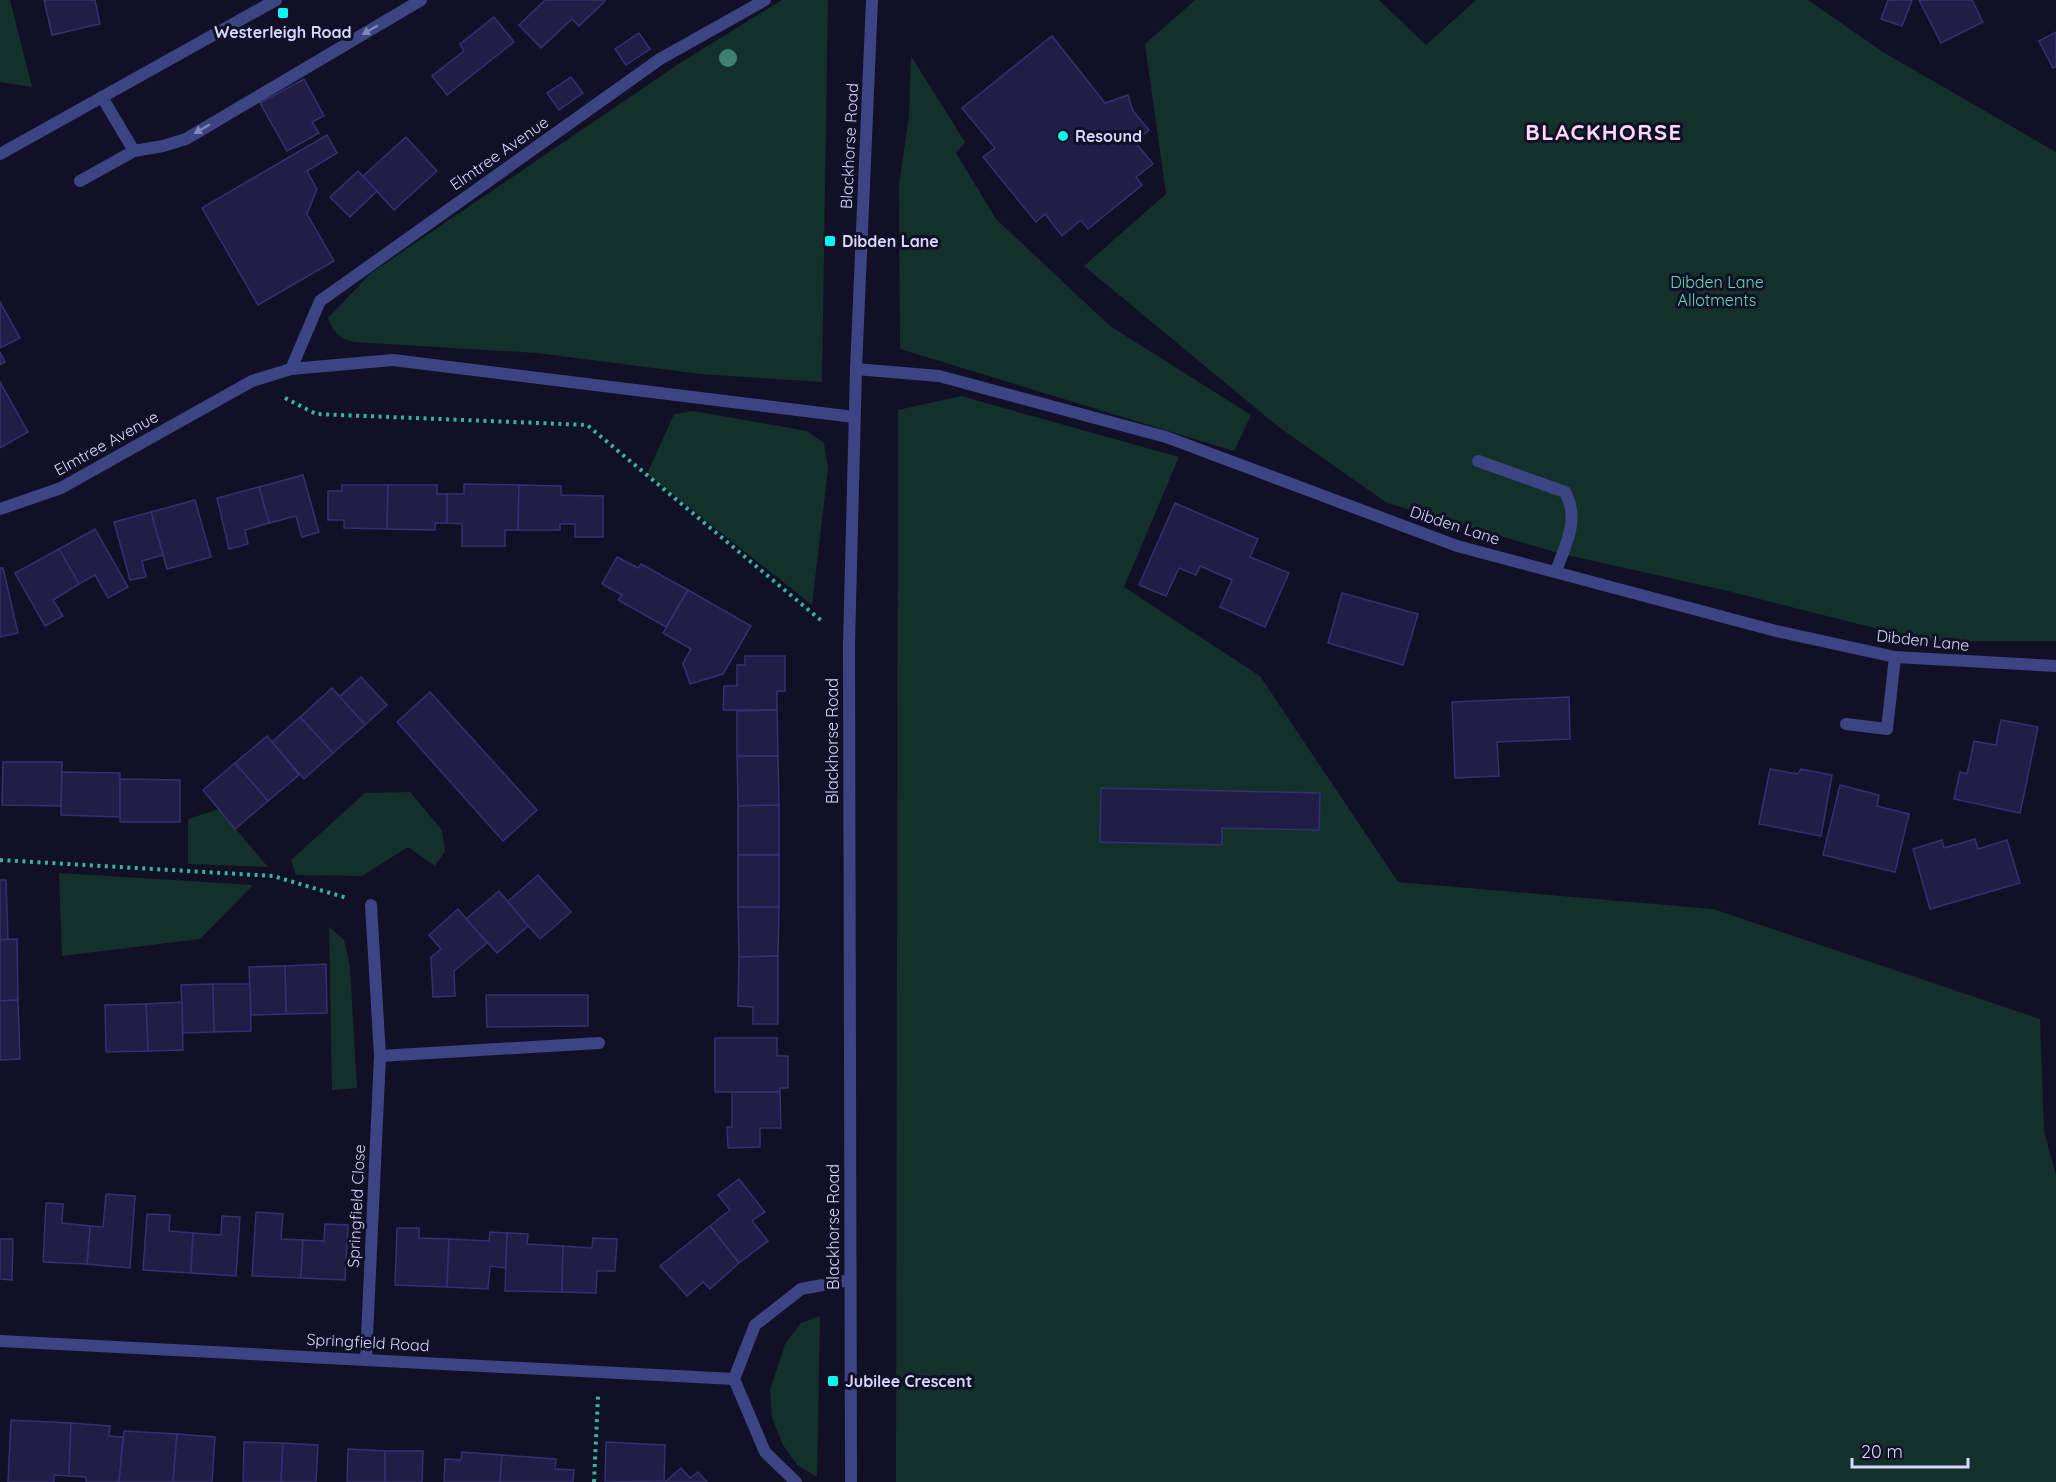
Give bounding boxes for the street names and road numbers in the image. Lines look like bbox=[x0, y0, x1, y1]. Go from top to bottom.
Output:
street label: Blackhorse Road bbox=[836, 83, 862, 209]
street label: Elmtree Avenue bbox=[446, 112, 552, 194]
street label: Elmtree Avenue bbox=[51, 406, 161, 480]
street label: Dibden Lane bbox=[1407, 501, 1503, 549]
street label: Dibden Lane bbox=[1875, 625, 1971, 655]
street label: Blackhorse Road bbox=[822, 678, 842, 804]
street label: Springfield Close bbox=[343, 1144, 369, 1268]
street label: Blackhorse Road bbox=[823, 1164, 843, 1290]
street label: Springfield Road bbox=[306, 1329, 430, 1355]

